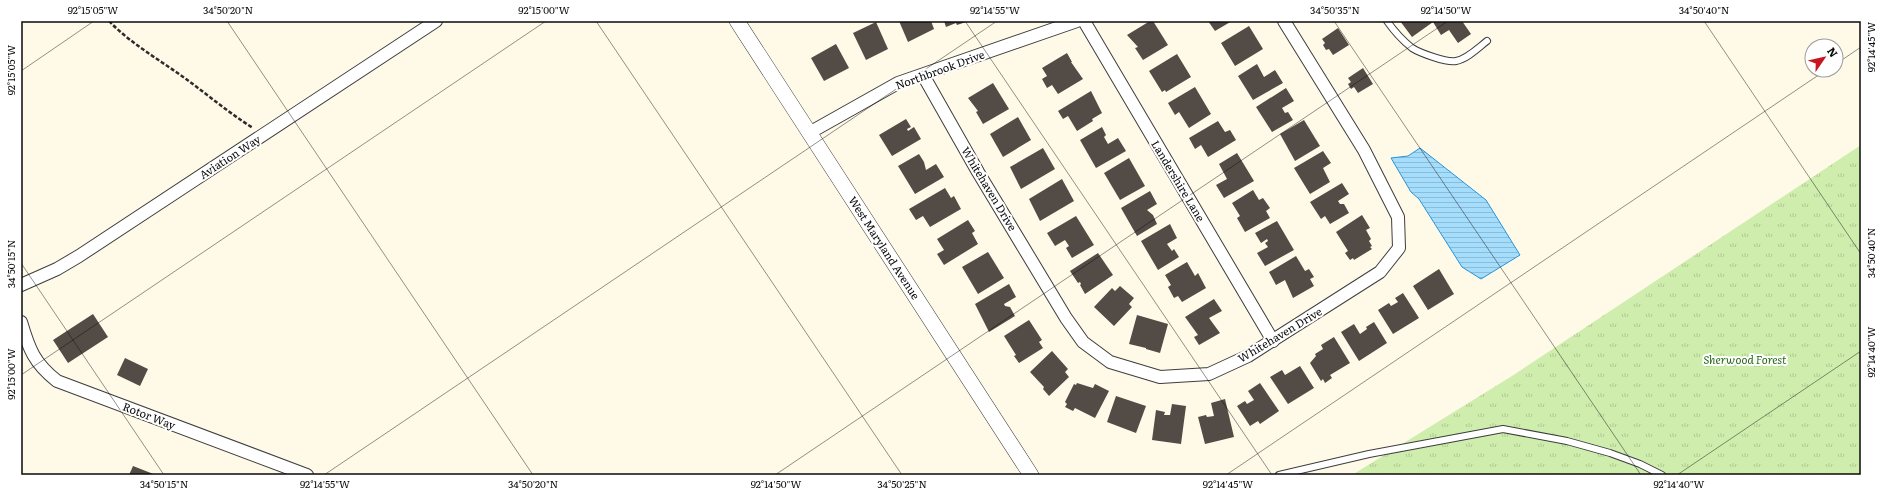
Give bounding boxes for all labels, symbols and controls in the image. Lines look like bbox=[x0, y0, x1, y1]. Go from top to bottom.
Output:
text: 92°15'05"W bbox=[68, 2, 118, 17]
text: 34°50'20"N bbox=[203, 2, 253, 17]
text: 92°15'00"W bbox=[518, 2, 570, 17]
text: 92°14'55"W bbox=[970, 2, 1020, 17]
text: 34°50'35"N bbox=[1310, 2, 1360, 17]
text: 92°14'50"W bbox=[1421, 2, 1471, 17]
text: 34°50'40"N bbox=[1679, 2, 1729, 17]
text: 92°14'45"W bbox=[1863, 22, 1878, 72]
north arrow bbox=[1804, 38, 1844, 78]
text: N bbox=[1824, 44, 1842, 60]
text: 92°15'05"W bbox=[3, 45, 18, 95]
street label: Northbrook Drive bbox=[893, 45, 987, 93]
street label: Aviation Way bbox=[196, 130, 264, 182]
street label: Landershire Lane bbox=[1148, 137, 1210, 224]
street label: Whitehaven Drive bbox=[958, 143, 1021, 234]
street label: West Maryland Avenue bbox=[845, 193, 924, 302]
text: 34°50'40"N bbox=[1863, 228, 1878, 278]
text: 34°50'15"N bbox=[3, 240, 18, 288]
street label: Whitehaven Drive bbox=[1234, 303, 1325, 366]
text: 92°14'40"W bbox=[1863, 326, 1878, 378]
text: 92°15'00"W bbox=[3, 348, 18, 400]
park label: Sherwood Forest bbox=[1703, 351, 1787, 367]
street label: Rotor Way bbox=[121, 398, 179, 433]
text: 34°50'15"N bbox=[140, 476, 188, 491]
text: 92°14'55"W bbox=[300, 476, 350, 491]
text: 34°50'20"N bbox=[508, 476, 558, 491]
text: 92°14'50"W bbox=[751, 476, 801, 491]
text: 34°50'25"N bbox=[877, 476, 927, 491]
text: 92°14'45"W bbox=[1203, 476, 1253, 491]
text: 92°14'40"W bbox=[1653, 476, 1705, 491]

